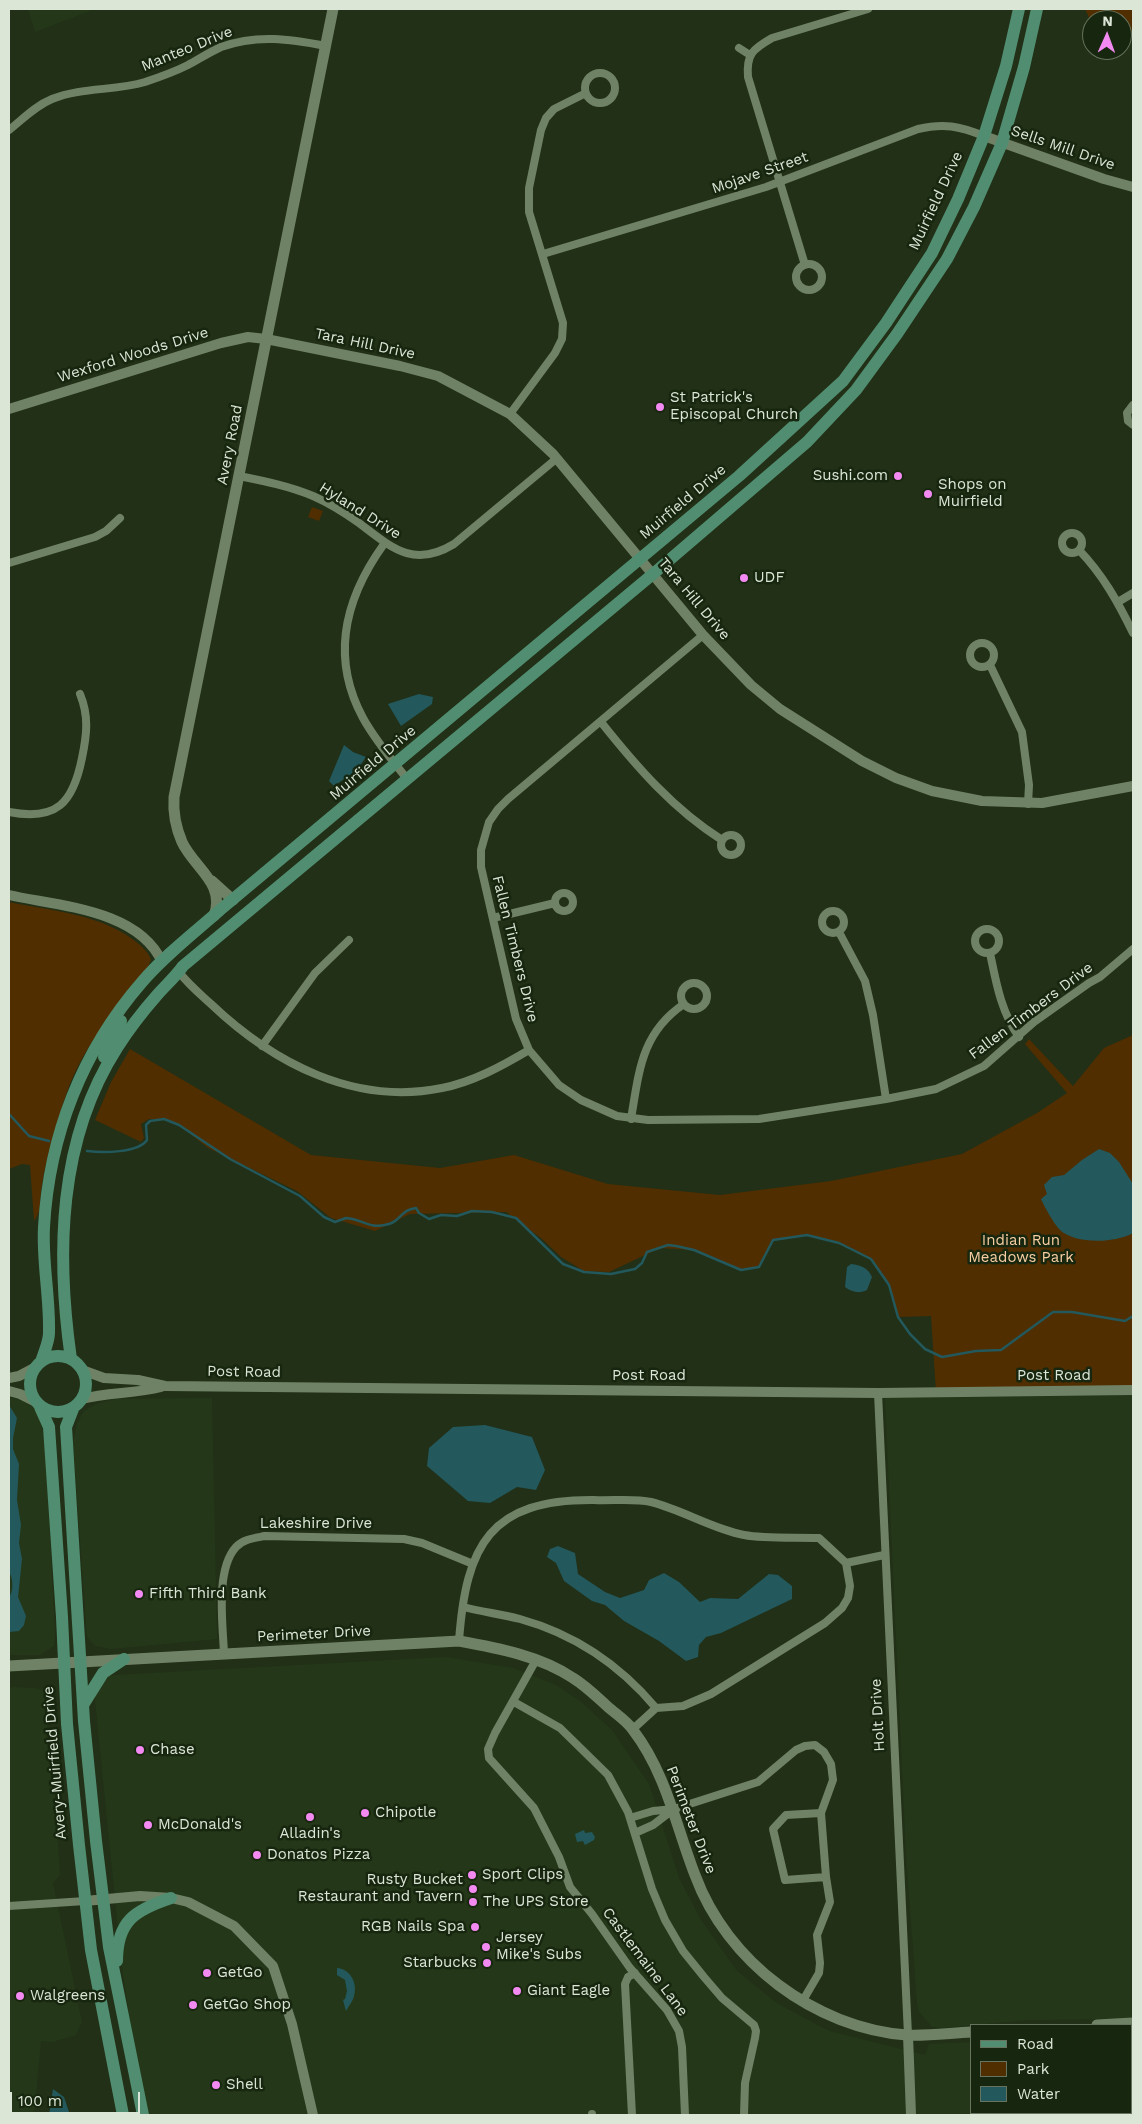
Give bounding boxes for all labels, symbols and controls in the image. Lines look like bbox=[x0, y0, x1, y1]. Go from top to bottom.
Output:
north arrow bbox=[1082, 10, 1132, 60]
text: N bbox=[1102, 13, 1113, 29]
street label: Manteo Drive bbox=[139, 23, 235, 75]
street label: Sells Mill Drive bbox=[1009, 122, 1117, 174]
street label: Mojave Street bbox=[709, 148, 811, 198]
street label: Muirfield Drive bbox=[905, 149, 967, 253]
street label: Wexford Woods Drive bbox=[55, 323, 211, 387]
street label: Tara Hill Drive bbox=[313, 325, 417, 363]
place label: St Patrick's Episcopal Church bbox=[670, 389, 798, 424]
marker: St Patrick's Episcopal Church bbox=[654, 401, 666, 413]
street label: Avery Road bbox=[213, 403, 247, 487]
street label: Muirfield Drive bbox=[636, 461, 730, 543]
place label: Sushi.com bbox=[813, 467, 888, 485]
marker: Sushi.com bbox=[892, 470, 904, 482]
place label: Shops on Muirfield bbox=[938, 476, 1007, 511]
street label: Hyland Drive bbox=[316, 479, 404, 543]
marker: Shops on Muirfield bbox=[922, 488, 934, 500]
street label: Tara Hill Drive bbox=[654, 554, 734, 644]
place label: UDF bbox=[754, 569, 785, 587]
marker: UDF bbox=[738, 572, 750, 584]
street label: Muirfield Drive bbox=[326, 722, 420, 804]
street label: Fallen Timbers Drive bbox=[488, 874, 542, 1024]
street label: Fallen Timbers Drive bbox=[966, 959, 1096, 1063]
park label: Indian Run Meadows Park bbox=[968, 1232, 1074, 1267]
street label: Post Road bbox=[207, 1362, 281, 1382]
street label: Post Road bbox=[612, 1367, 686, 1385]
street label: Post Road bbox=[1017, 1367, 1091, 1385]
street label: Lakeshire Drive bbox=[260, 1515, 372, 1533]
place label: Fifth Third Bank bbox=[149, 1585, 266, 1603]
marker: Fifth Third Bank bbox=[133, 1588, 145, 1600]
street label: Perimeter Drive bbox=[257, 1622, 371, 1646]
street label: Holt Drive bbox=[867, 1678, 889, 1752]
street label: Avery-Muirfield Drive bbox=[39, 1685, 71, 1841]
place label: Chase bbox=[150, 1741, 195, 1759]
marker: Chase bbox=[134, 1744, 146, 1756]
street label: Perimeter Drive bbox=[662, 1764, 720, 1876]
place label: Chipotle bbox=[375, 1804, 436, 1822]
marker: Chipotle bbox=[359, 1807, 371, 1819]
marker: Alladin's bbox=[304, 1811, 316, 1823]
place label: McDonald's bbox=[158, 1816, 242, 1834]
marker: McDonald's bbox=[142, 1819, 154, 1831]
place label: Alladin's bbox=[279, 1825, 341, 1843]
place label: Donatos Pizza bbox=[267, 1846, 370, 1864]
marker: Donatos Pizza bbox=[251, 1849, 263, 1861]
place label: Sport Clips bbox=[482, 1866, 563, 1884]
marker: Sport Clips bbox=[466, 1869, 478, 1881]
place label: Rusty Bucket Restaurant and Tavern bbox=[298, 1871, 463, 1906]
marker: Rusty Bucket Restaurant and Tavern bbox=[467, 1883, 479, 1895]
place label: The UPS Store bbox=[483, 1893, 589, 1911]
marker: The UPS Store bbox=[467, 1896, 479, 1908]
street label: Castlemaine Lane bbox=[598, 1904, 692, 2020]
place label: RGB Nails Spa bbox=[361, 1918, 465, 1936]
marker: RGB Nails Spa bbox=[469, 1921, 481, 1933]
place label: Jersey Mike's Subs bbox=[496, 1929, 582, 1964]
marker: Jersey Mike's Subs bbox=[480, 1941, 492, 1953]
place label: Starbucks bbox=[403, 1954, 477, 1972]
marker: Starbucks bbox=[481, 1957, 493, 1969]
place label: GetGo bbox=[217, 1964, 262, 1982]
marker: GetGo bbox=[201, 1967, 213, 1979]
place label: Giant Eagle bbox=[527, 1982, 610, 2000]
marker: Giant Eagle bbox=[511, 1985, 523, 1997]
place label: Walgreens bbox=[30, 1987, 105, 2005]
marker: Walgreens bbox=[14, 1990, 26, 2002]
place label: GetGo Shop bbox=[203, 1996, 291, 2014]
marker: GetGo Shop bbox=[187, 1999, 199, 2011]
legend bbox=[970, 2024, 1132, 2114]
text: Road bbox=[1017, 2035, 1054, 2053]
text: Park bbox=[1017, 2060, 1049, 2078]
place label: Shell bbox=[226, 2076, 263, 2094]
marker: Shell bbox=[210, 2079, 222, 2091]
scale bar bbox=[12, 2082, 142, 2114]
text: Water bbox=[1017, 2085, 1060, 2103]
text: 100 m bbox=[18, 2092, 62, 2110]

